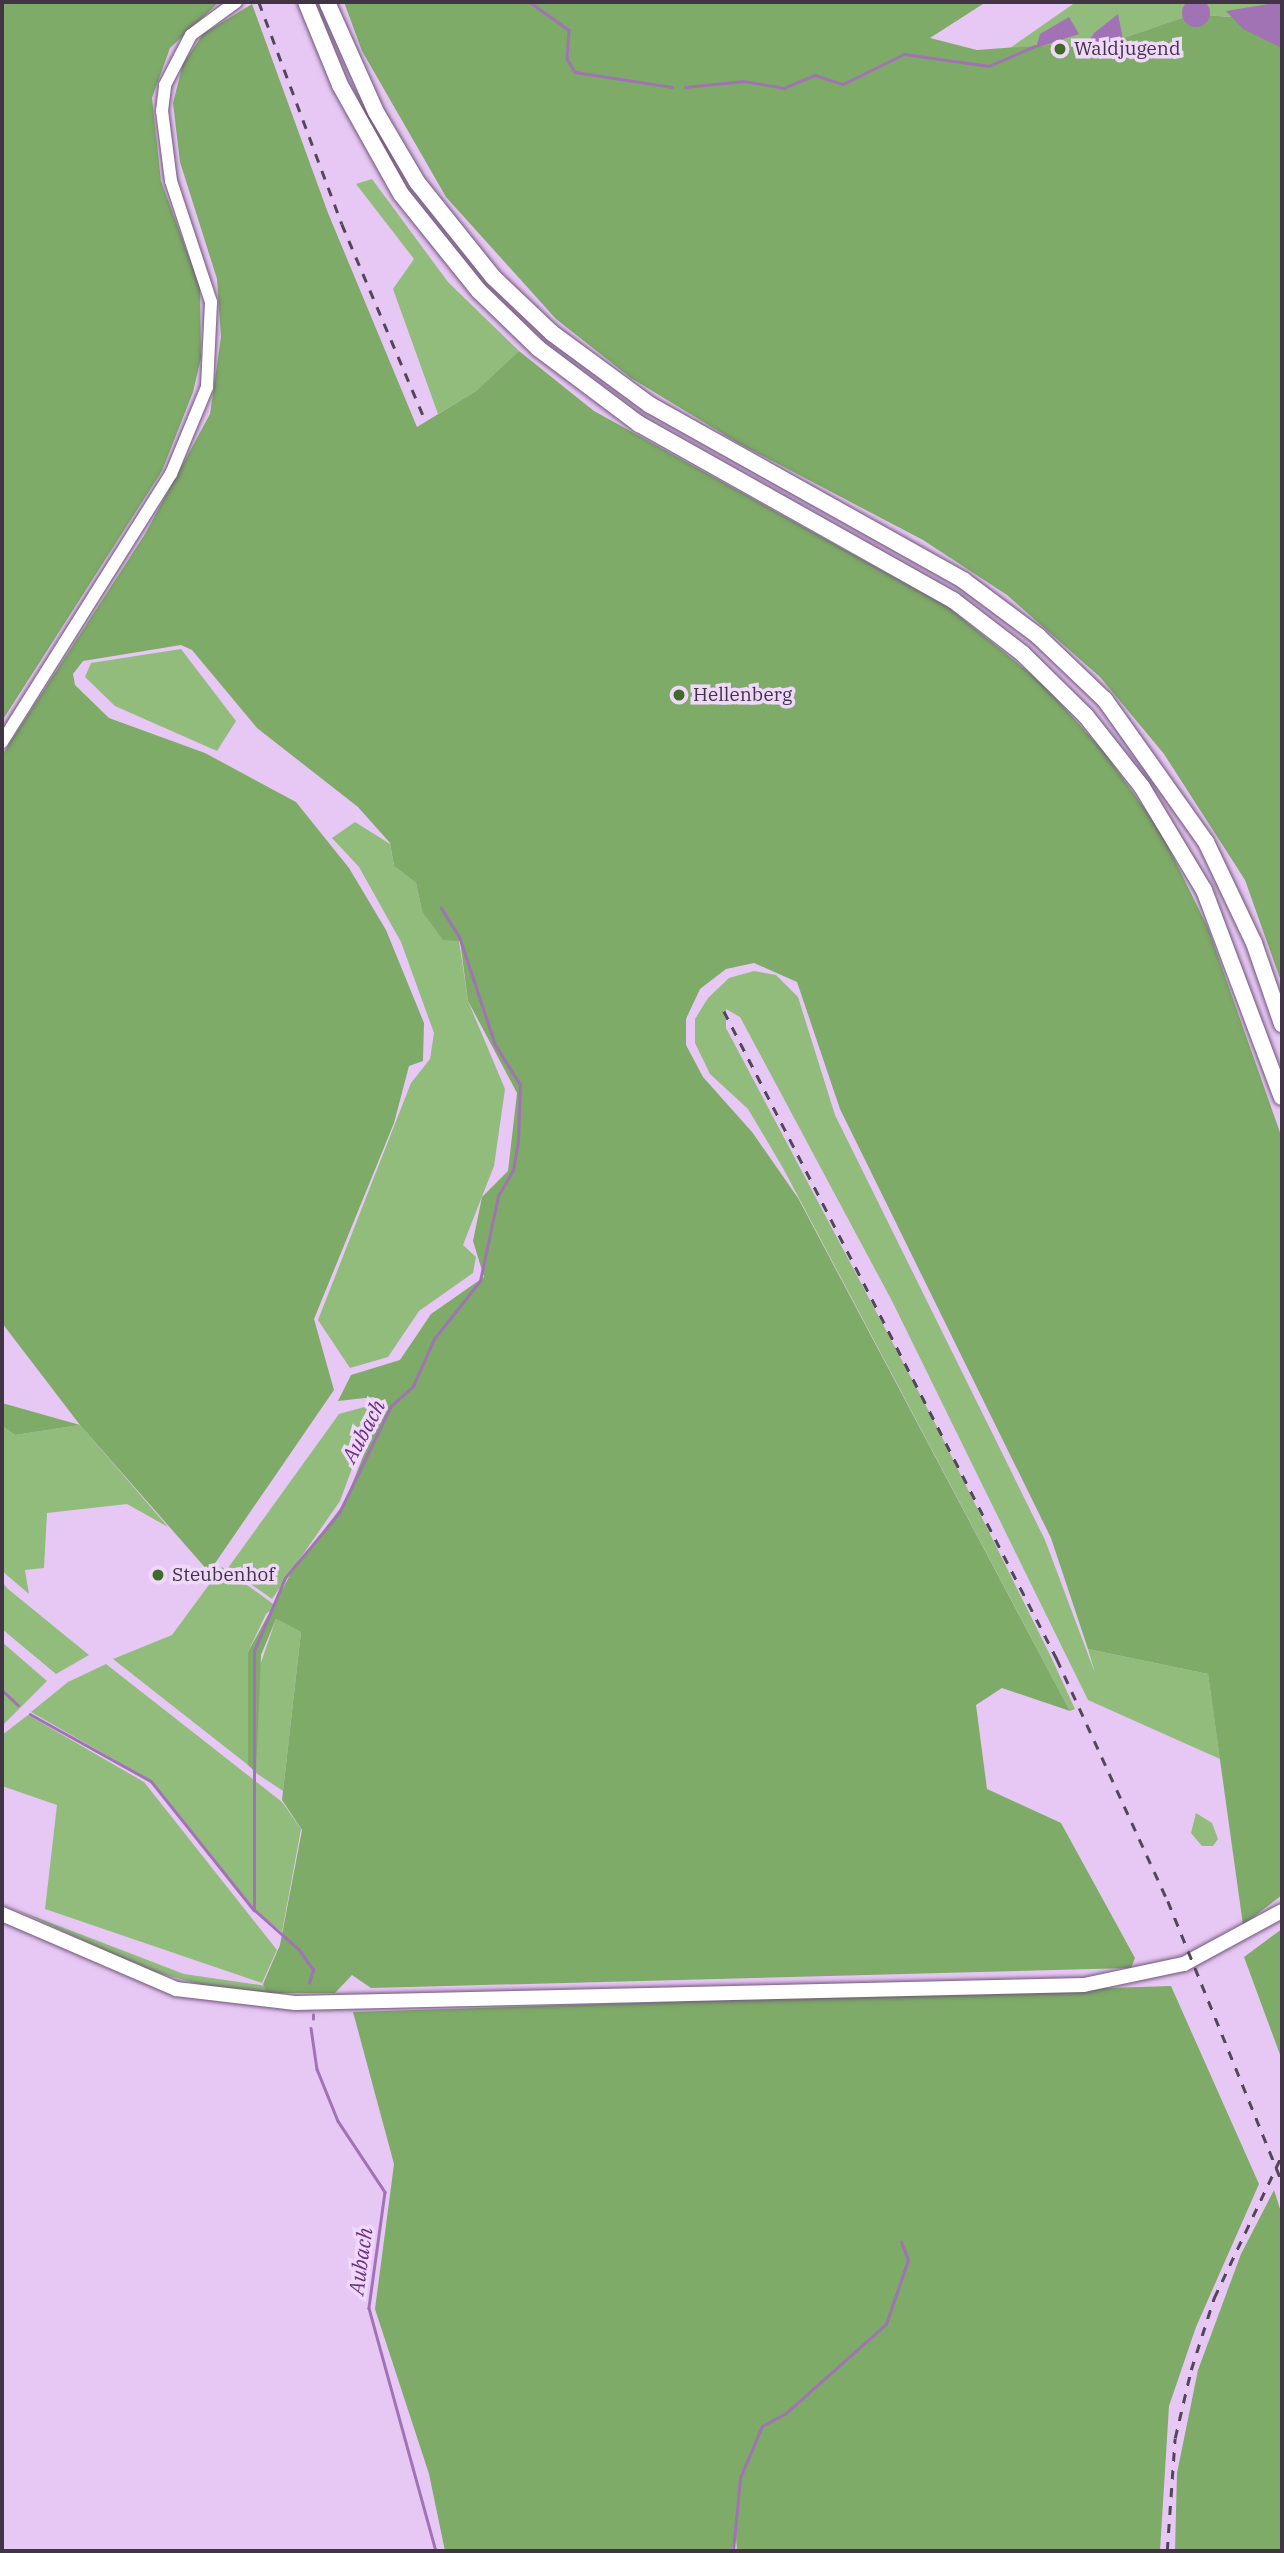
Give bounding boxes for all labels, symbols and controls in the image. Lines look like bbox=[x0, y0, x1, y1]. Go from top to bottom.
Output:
place label: Waldjugend bbox=[1074, 38, 1180, 60]
marker: Waldjugend bbox=[1052, 41, 1068, 57]
place label: Hellenberg bbox=[693, 684, 792, 706]
marker: Hellenberg bbox=[671, 687, 687, 703]
water label: Aubach bbox=[336, 1395, 390, 1467]
place label: Steubenhof bbox=[172, 1564, 275, 1586]
marker: Steubenhof bbox=[150, 1567, 166, 1583]
water label: Aubach bbox=[343, 2226, 377, 2296]

